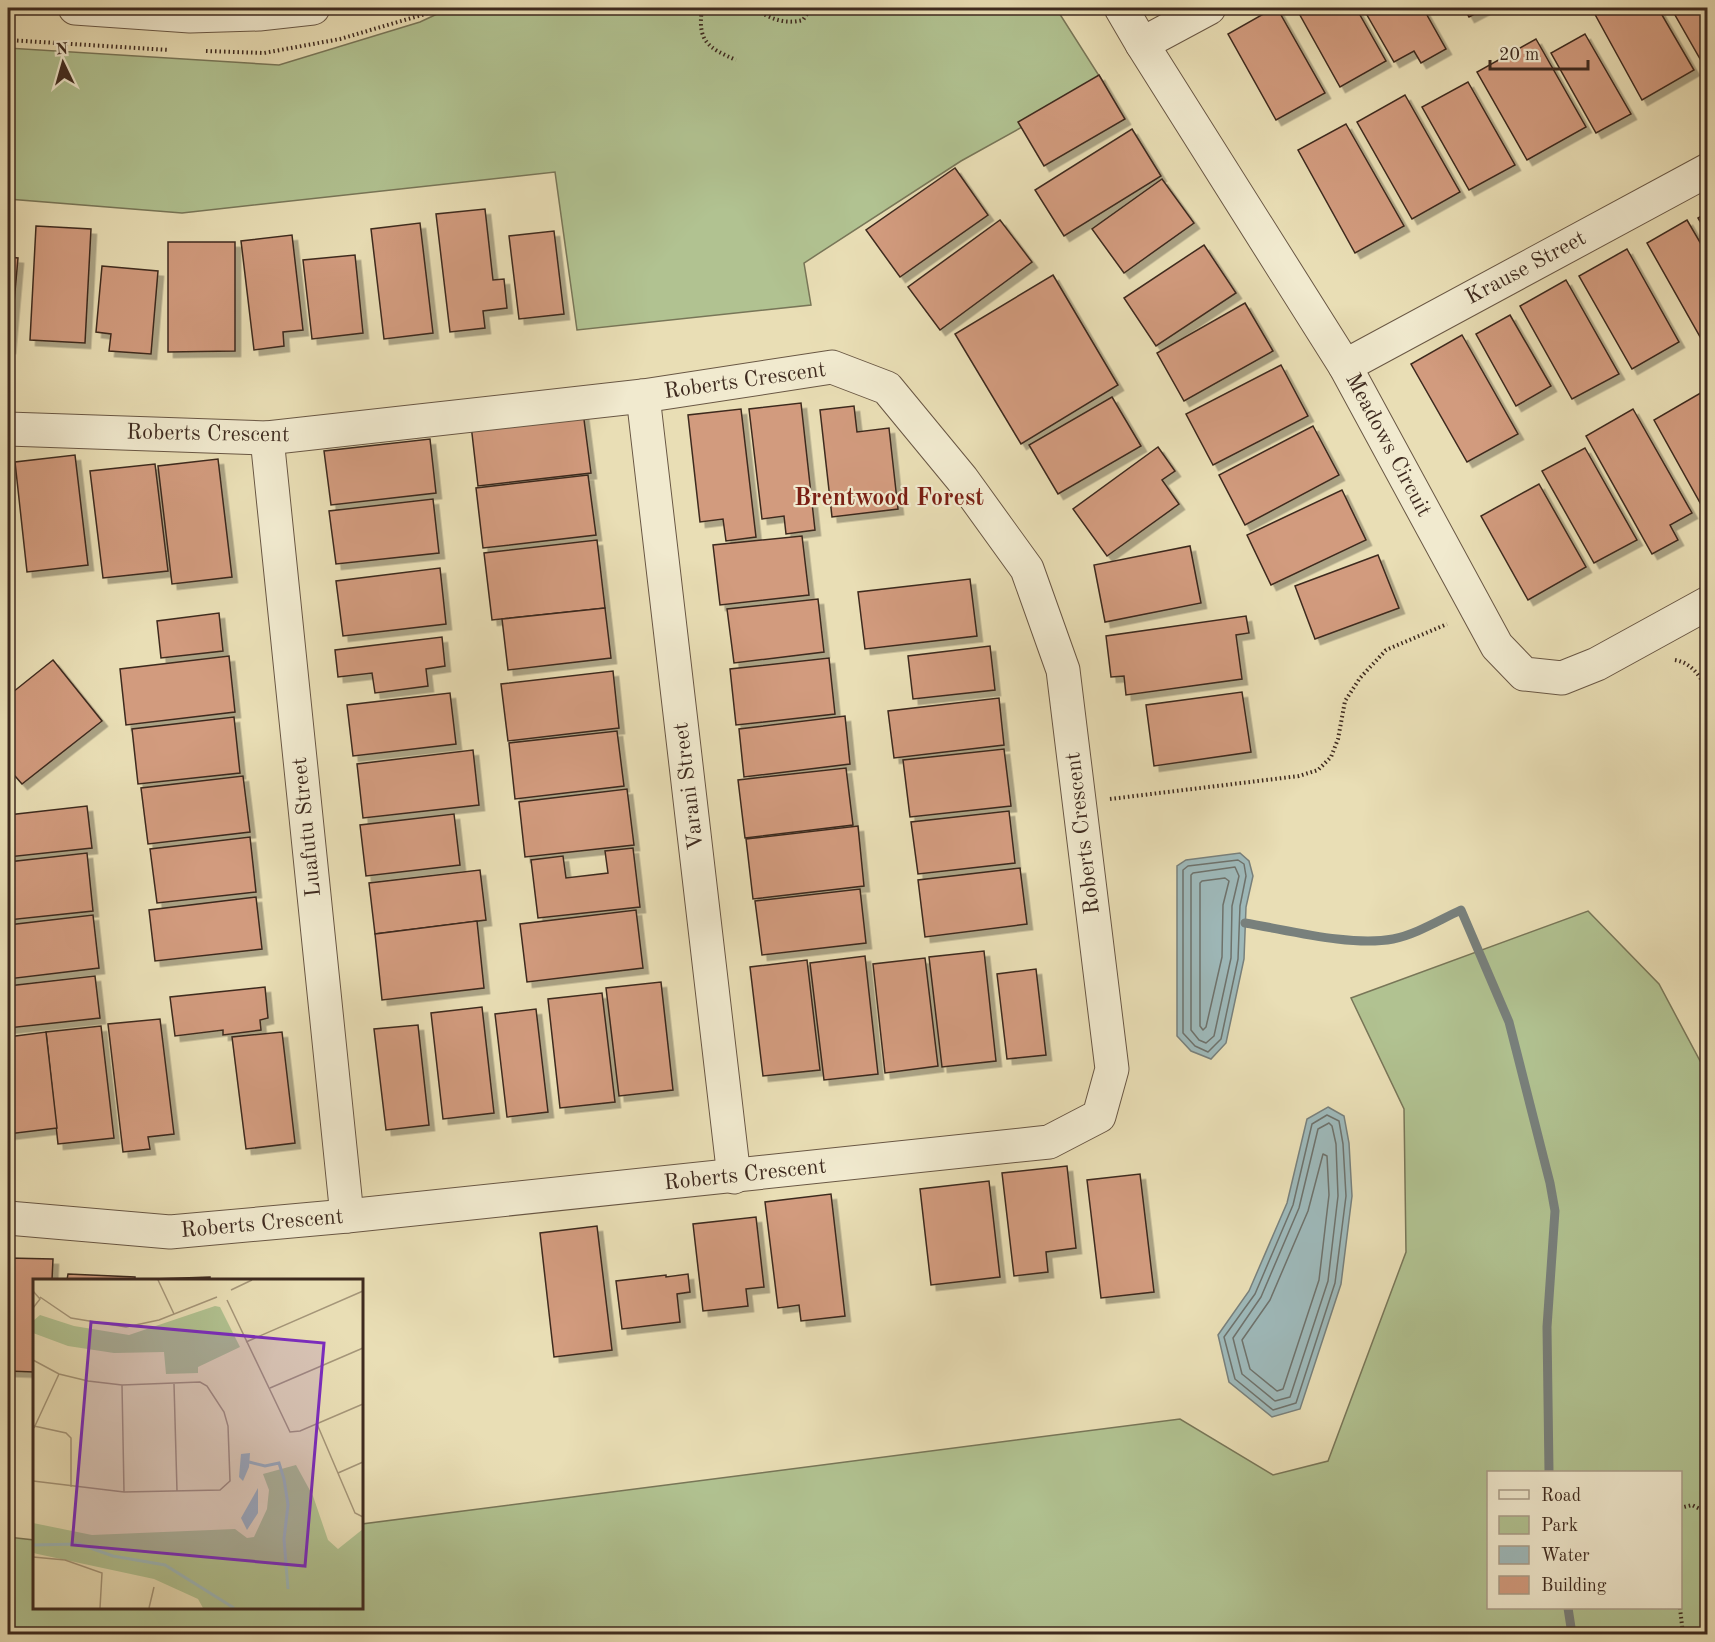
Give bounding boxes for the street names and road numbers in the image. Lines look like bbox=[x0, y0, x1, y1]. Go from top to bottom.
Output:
street label: Krause Street bbox=[1462, 227, 1590, 309]
street label: Roberts Crescent bbox=[663, 359, 827, 403]
street label: Meadows Circuit bbox=[1341, 370, 1435, 520]
street label: Roberts Crescent bbox=[126, 422, 290, 446]
street label: Varani Street bbox=[670, 721, 708, 851]
street label: Roberts Crescent bbox=[1062, 751, 1104, 915]
street label: Luafutu Street bbox=[289, 756, 325, 898]
street label: Roberts Crescent bbox=[663, 1156, 827, 1194]
street label: Roberts Crescent bbox=[180, 1206, 344, 1242]

